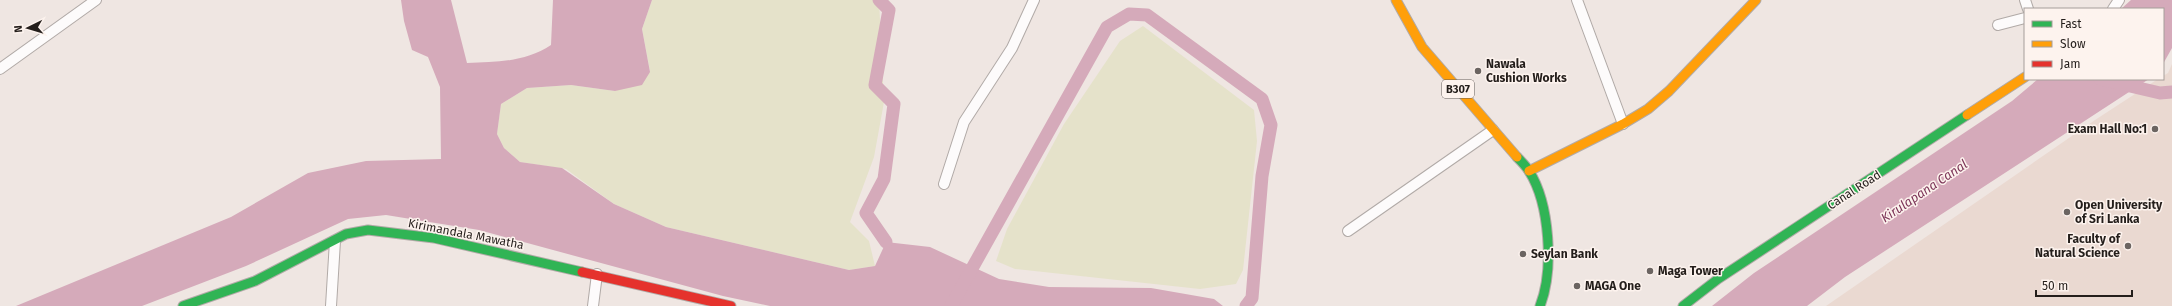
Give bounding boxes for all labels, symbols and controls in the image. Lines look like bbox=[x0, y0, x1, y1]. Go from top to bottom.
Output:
north arrow bbox=[8, 8, 48, 48]
legend bbox=[2024, 8, 2164, 80]
text: Fast bbox=[2060, 17, 2082, 31]
text: N bbox=[12, 25, 25, 33]
text: Slow bbox=[2060, 37, 2086, 51]
place label: Nawala Cushion Works bbox=[1486, 57, 1567, 85]
text: Jam bbox=[2060, 57, 2080, 71]
marker: Nawala Cushion Works bbox=[1473, 66, 1483, 76]
road number: B307 bbox=[1442, 80, 1474, 98]
place label: Exam Hall No:1 bbox=[2068, 122, 2147, 136]
marker: Exam Hall No:1 bbox=[2150, 124, 2160, 134]
water label: Kirulapana Canal bbox=[1878, 156, 1970, 225]
street label: Canal Road bbox=[1825, 168, 1883, 212]
place label: Open University of Sri Lanka bbox=[2075, 198, 2163, 226]
marker: Open University of Sri Lanka bbox=[2062, 207, 2072, 217]
street label: Kirimandala Mawatha bbox=[407, 216, 525, 252]
place label: Faculty of Natural Science bbox=[2035, 232, 2122, 260]
marker: Faculty of Natural Science bbox=[2123, 241, 2133, 251]
place label: Seylan Bank bbox=[1531, 247, 1598, 261]
marker: Seylan Bank bbox=[1518, 249, 1528, 259]
place label: Maga Tower bbox=[1658, 264, 1723, 278]
marker: Maga Tower bbox=[1645, 266, 1655, 276]
scale bar bbox=[2036, 272, 2132, 298]
place label: MAGA One bbox=[1585, 279, 1641, 293]
text: 50 m bbox=[2042, 279, 2068, 293]
marker: MAGA One bbox=[1572, 281, 1582, 291]

